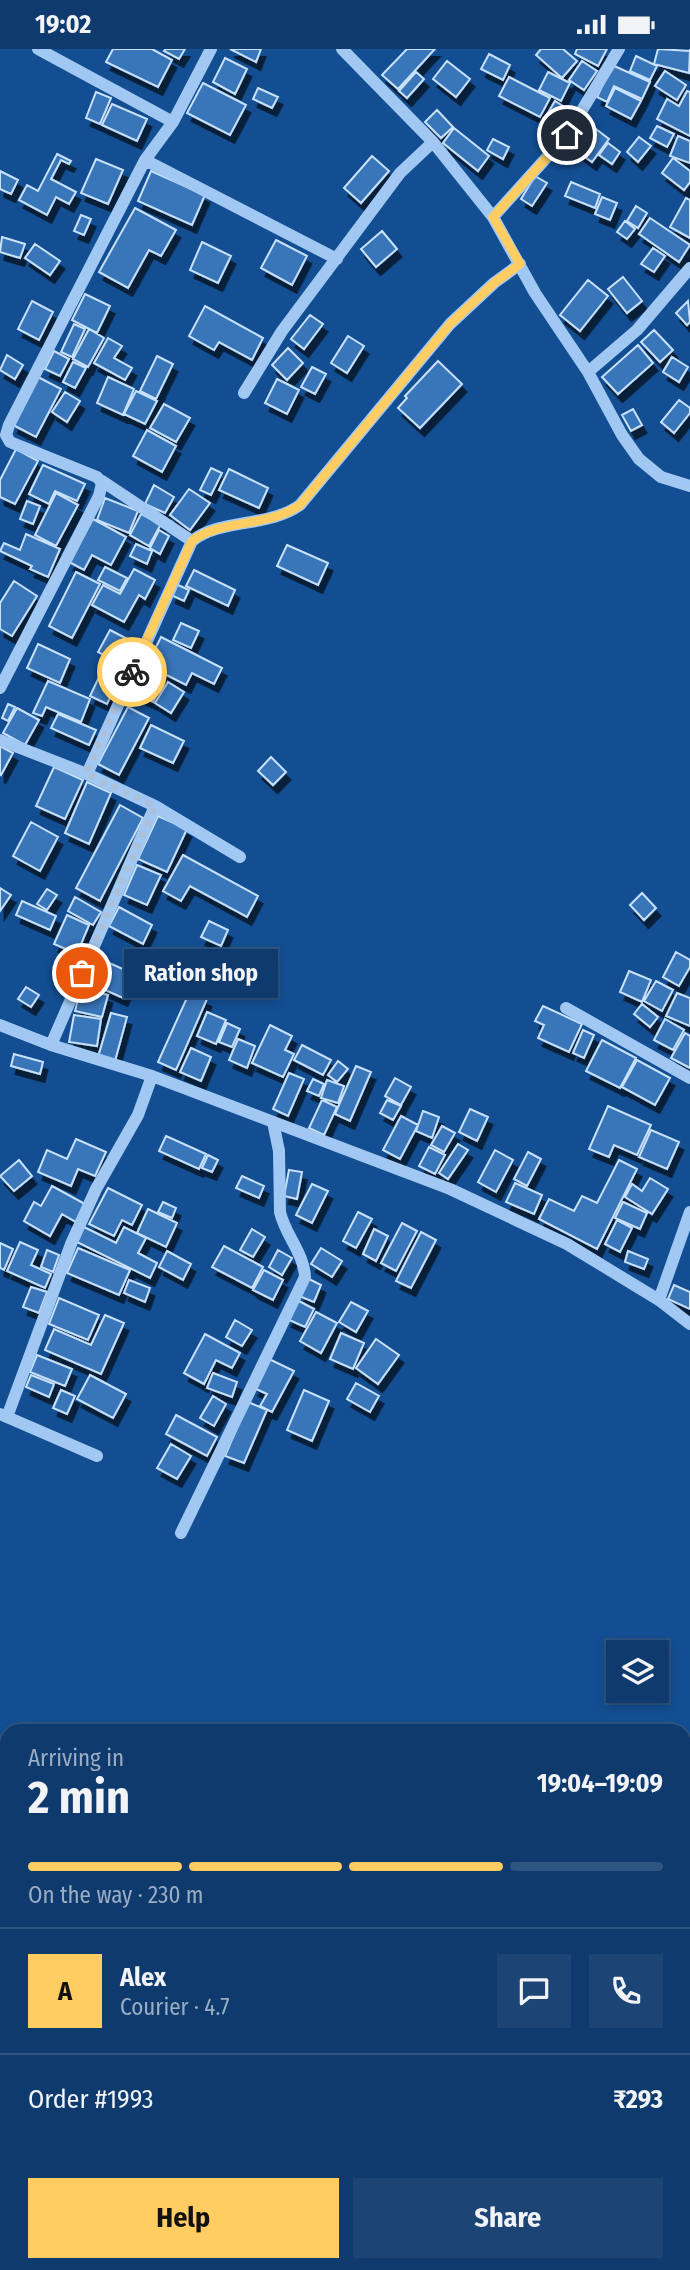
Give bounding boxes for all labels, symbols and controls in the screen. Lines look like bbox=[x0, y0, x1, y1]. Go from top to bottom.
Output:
text: 19:02 bbox=[35, 9, 91, 40]
pin bbox=[537, 105, 597, 165]
icon: home bbox=[548, 116, 586, 154]
courier bbox=[97, 637, 167, 707]
icon: bike bbox=[113, 653, 151, 691]
pin bbox=[52, 943, 112, 1003]
callout: Ration shop bbox=[124, 949, 278, 997]
icon: bag bbox=[63, 954, 101, 992]
text: Ration shop bbox=[144, 959, 258, 987]
map controls bbox=[606, 1640, 669, 1703]
button: layers bbox=[606, 1640, 669, 1703]
text: Arriving in bbox=[28, 1744, 124, 1772]
text: 19:04–19:09 bbox=[537, 1768, 663, 1799]
text: 2 min bbox=[28, 1770, 130, 1825]
text: On the way · 230 m bbox=[28, 1881, 204, 1909]
button: chat bbox=[497, 1954, 571, 2028]
button: phone bbox=[589, 1954, 663, 2028]
text: Alex bbox=[120, 1962, 166, 1993]
text: A bbox=[58, 1976, 72, 2007]
text: Courier · 4.7 bbox=[120, 1993, 230, 2021]
text: Order #1993 bbox=[28, 2084, 154, 2115]
text: ₹293 bbox=[613, 2084, 663, 2115]
button: Help bbox=[28, 2178, 339, 2258]
button: Share bbox=[353, 2178, 663, 2258]

